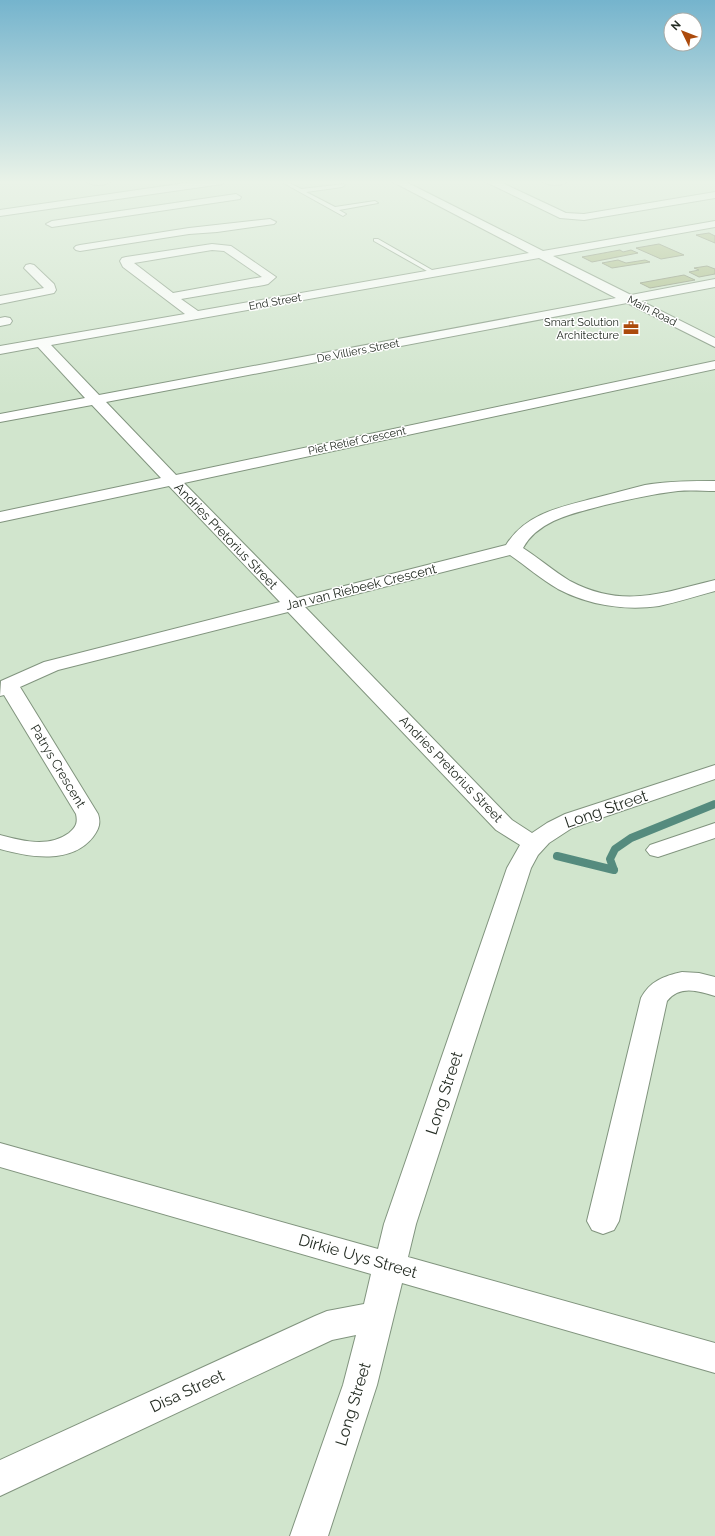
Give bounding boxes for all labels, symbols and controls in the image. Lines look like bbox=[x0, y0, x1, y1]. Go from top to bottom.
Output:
north arrow bbox=[663, 12, 703, 52]
text: N bbox=[668, 18, 684, 33]
street label: End Street bbox=[248, 291, 303, 313]
street label: Main Road bbox=[625, 293, 679, 329]
place label: Smart Solution Architecture bbox=[544, 316, 620, 342]
office icon: Smart Solution Architecture bbox=[622, 319, 640, 337]
street label: De Villiers Street bbox=[316, 337, 401, 365]
street label: Piet Retief Crescent bbox=[307, 424, 407, 458]
street label: Andries Pretorius Street bbox=[171, 480, 281, 593]
street label: Jan van Riebeek Crescent bbox=[284, 561, 438, 613]
street label: Andries Pretorius Street bbox=[396, 713, 506, 826]
street label: Patrys Crescent bbox=[27, 722, 89, 811]
street label: Long Street bbox=[562, 786, 651, 832]
street label: Long Street bbox=[422, 1048, 467, 1137]
street label: Dirkie Uys Street bbox=[296, 1230, 420, 1282]
street label: Long Street bbox=[331, 1359, 375, 1448]
street label: Disa Street bbox=[147, 1365, 228, 1416]

